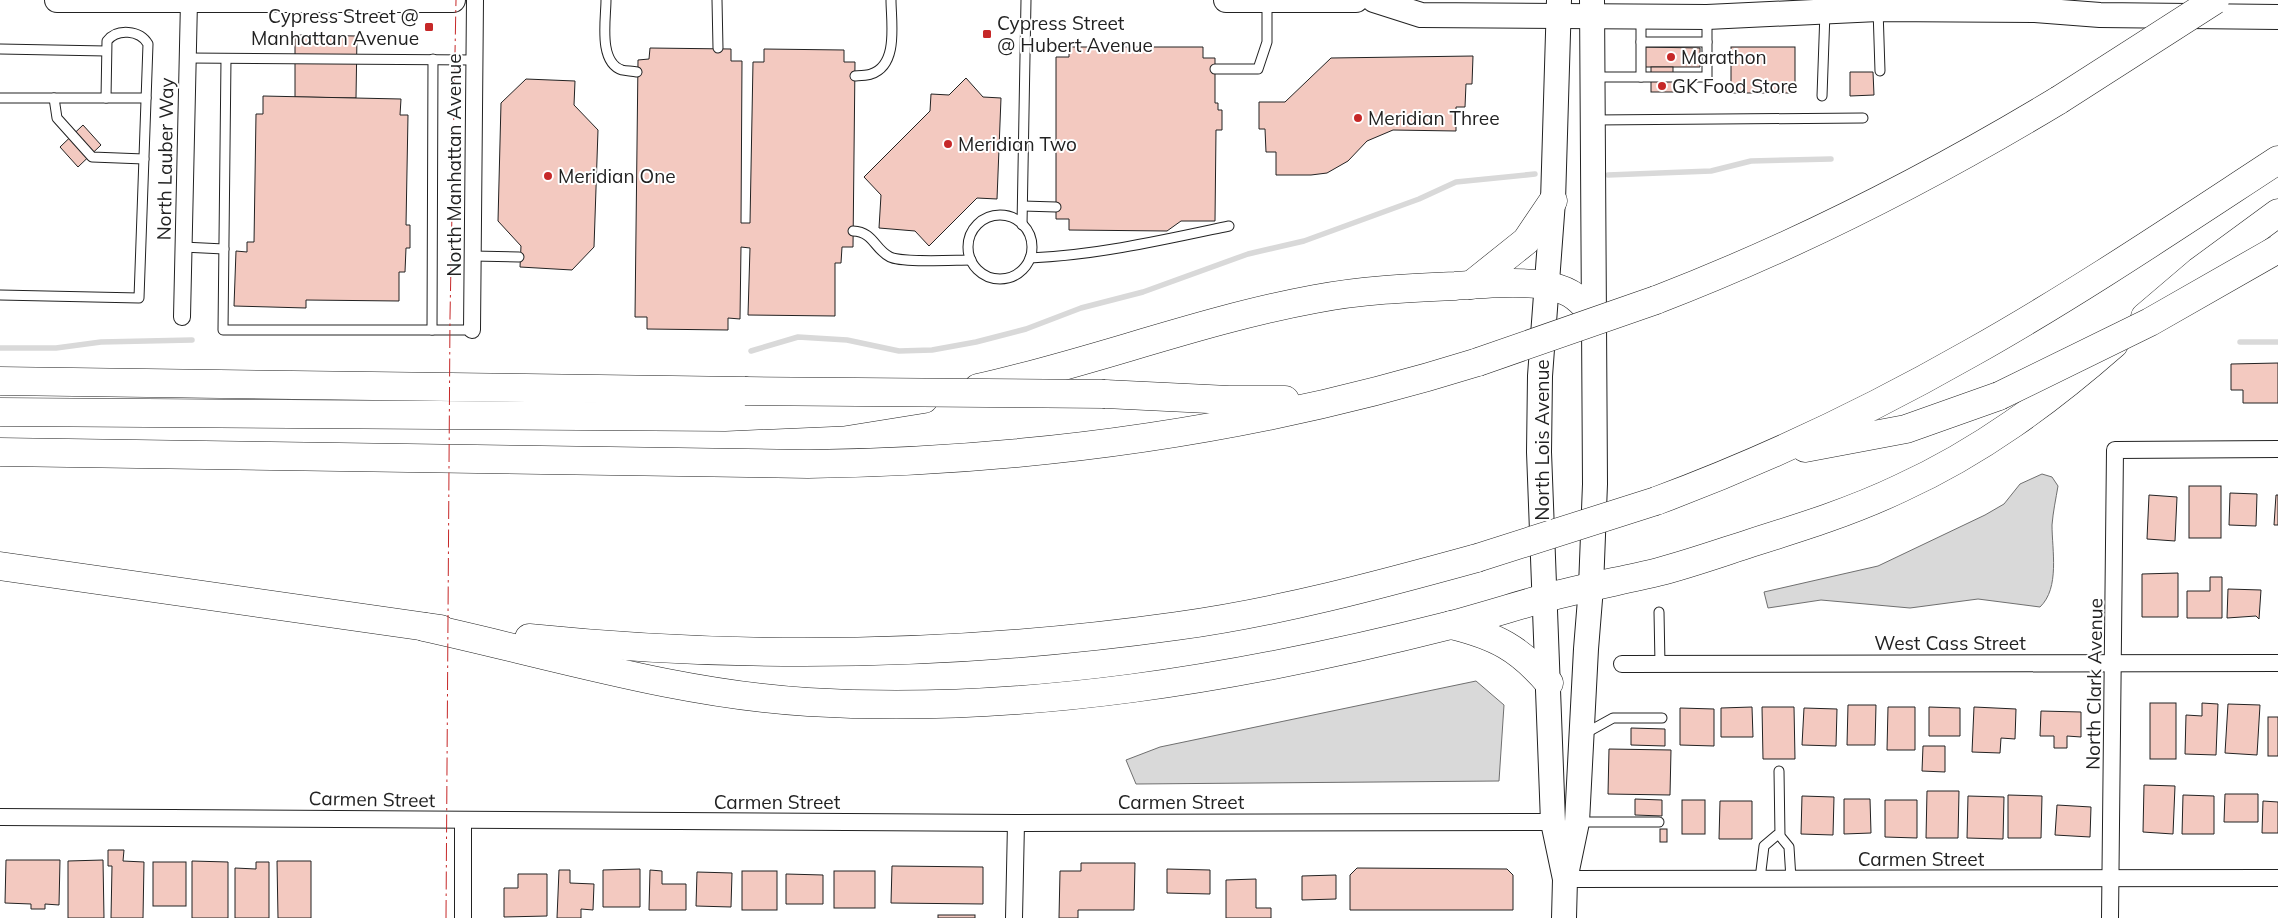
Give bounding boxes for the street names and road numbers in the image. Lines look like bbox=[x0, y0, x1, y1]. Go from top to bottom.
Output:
street label: North Manhattan Avenue bbox=[442, 53, 466, 277]
street label: North Lauber Way bbox=[152, 77, 178, 241]
street label: North Lois Avenue bbox=[1530, 359, 1554, 521]
street label: North Clark Avenue bbox=[2081, 598, 2107, 770]
street label: West Cass Street bbox=[1874, 631, 2026, 655]
street label: Carmen Street bbox=[308, 786, 436, 812]
street label: Carmen Street bbox=[714, 790, 841, 814]
street label: Carmen Street bbox=[1118, 790, 1245, 814]
street label: Carmen Street bbox=[1858, 847, 1985, 871]

